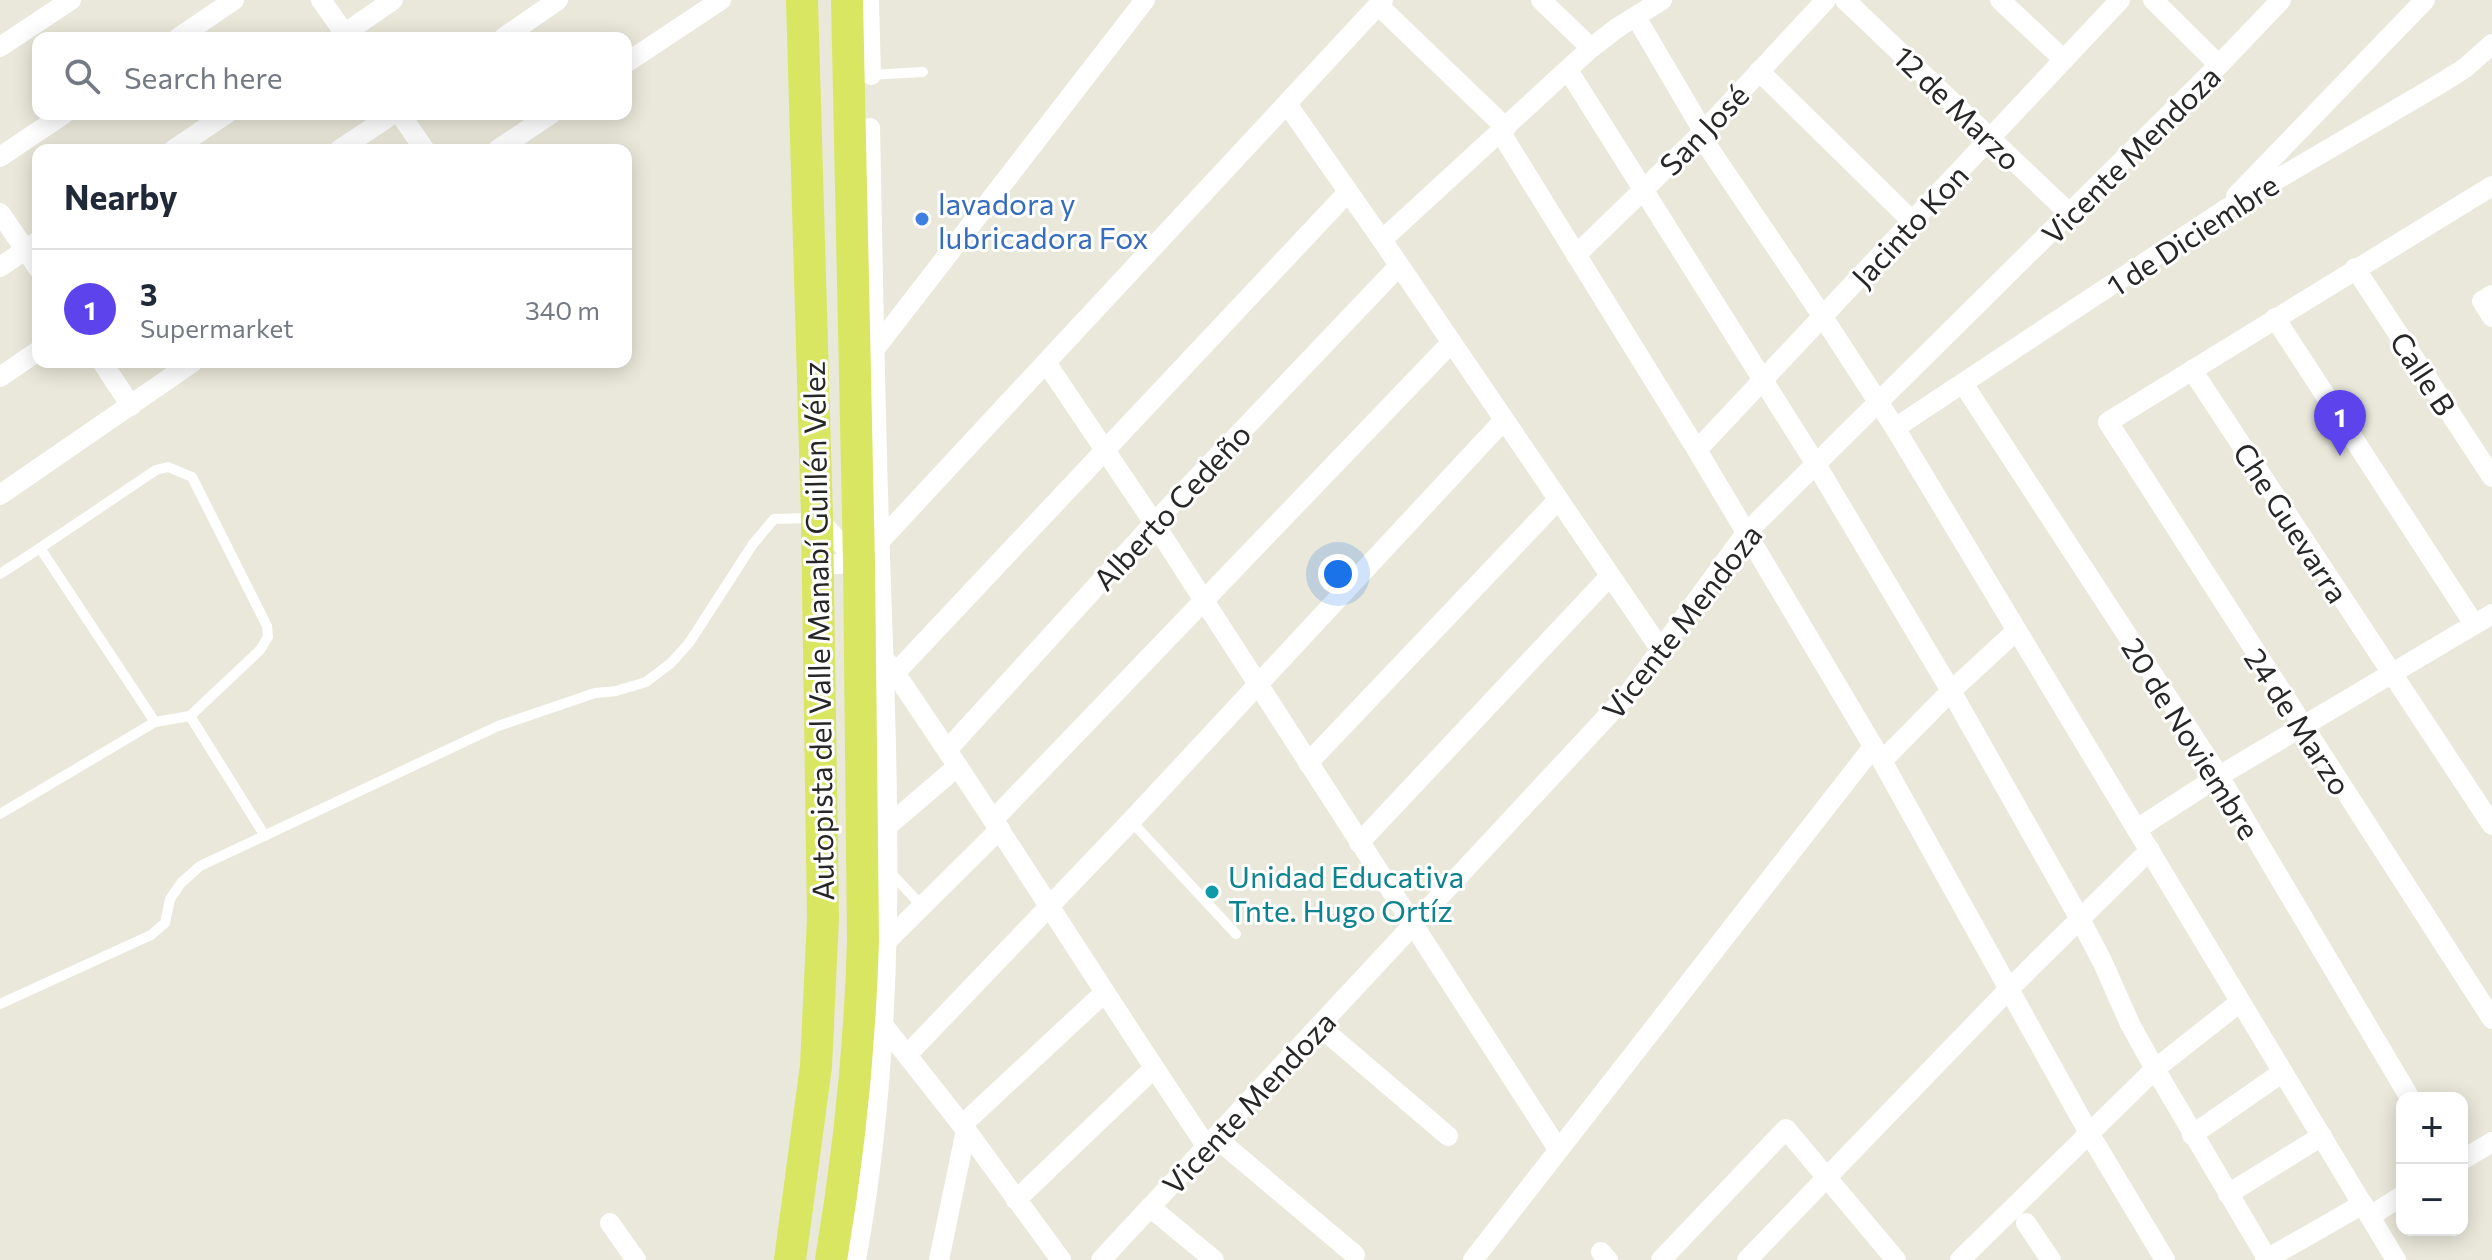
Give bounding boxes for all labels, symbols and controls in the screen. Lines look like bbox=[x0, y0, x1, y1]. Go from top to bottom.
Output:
search box bbox=[32, 32, 632, 120]
street label: 12 de Marzo bbox=[1887, 37, 2029, 177]
icon: search bbox=[60, 54, 104, 98]
street label: Vicente Mendoza bbox=[2033, 57, 2227, 251]
text: Search here bbox=[124, 58, 283, 95]
street label: San José bbox=[1651, 76, 1755, 182]
street label: Jacinto Kon bbox=[1843, 156, 1975, 294]
street label: 1 de Diciembre bbox=[2099, 165, 2285, 303]
text: Nearby bbox=[64, 175, 178, 217]
place label: lavadora y lubricadora Fox bbox=[938, 184, 1149, 255]
marker: lavadora y lubricadora Fox bbox=[913, 210, 931, 228]
text: 3 bbox=[140, 275, 157, 312]
text: 1 bbox=[84, 294, 96, 325]
text: 340 m bbox=[525, 294, 600, 325]
text: Supermarket bbox=[140, 312, 294, 343]
street label: Calle B bbox=[2383, 324, 2465, 422]
street label: Autopista del Valle Manabí Guillén Vélez bbox=[794, 361, 840, 901]
pin: 1 bbox=[2314, 390, 2366, 456]
street label: Alberto Cedeño bbox=[1084, 415, 1258, 597]
street label: Che Guevarra bbox=[2226, 435, 2358, 609]
street label: Vicente Mendoza bbox=[1593, 516, 1769, 726]
your location bbox=[1318, 554, 1358, 594]
street label: 20 de Noviembre bbox=[2115, 630, 2269, 846]
street label: 24 de Marzo bbox=[2238, 641, 2360, 801]
place label: Unidad Educativa Tnte. Hugo Ortíz bbox=[1228, 857, 1464, 928]
marker: Unidad Educativa Tnte. Hugo Ortíz bbox=[1203, 883, 1221, 901]
street label: Vicente Mendoza bbox=[1154, 1003, 1342, 1201]
map controls bbox=[2396, 1092, 2468, 1236]
button: + bbox=[2396, 1092, 2468, 1164]
button: − bbox=[2396, 1164, 2468, 1236]

